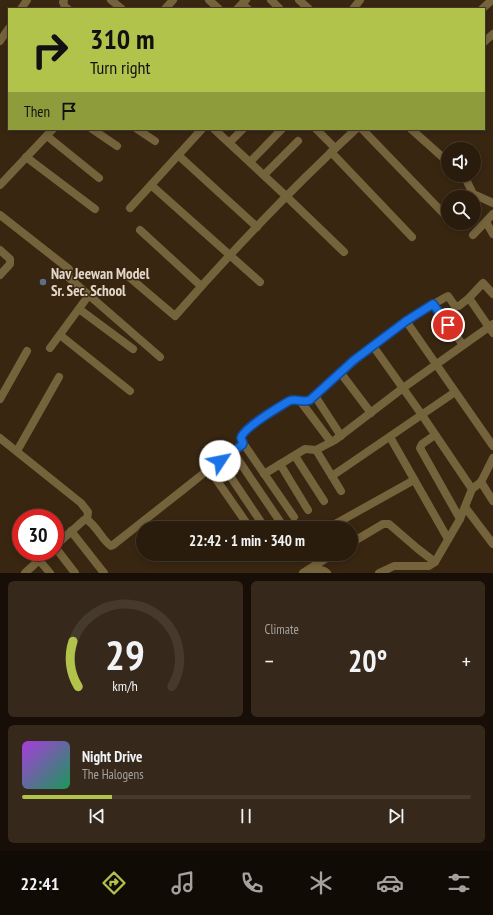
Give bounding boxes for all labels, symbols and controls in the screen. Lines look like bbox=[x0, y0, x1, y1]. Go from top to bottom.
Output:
text: 310 m bbox=[90, 20, 154, 57]
icon: right bbox=[24, 24, 76, 76]
text: Turn right bbox=[90, 56, 150, 79]
icon: arrive bbox=[58, 100, 80, 122]
text: Then bbox=[24, 102, 50, 121]
map controls bbox=[441, 142, 481, 230]
button: sound bbox=[441, 142, 481, 182]
button: search bbox=[441, 190, 481, 230]
place label: Nav Jeewan Model Sr. Sec. School bbox=[51, 264, 150, 300]
marker: Nav Jeewan Model Sr. Sec. School bbox=[38, 277, 48, 287]
pin bbox=[431, 308, 465, 342]
icon: arrive bbox=[437, 314, 459, 336]
position arrow bbox=[199, 440, 241, 482]
speed limit sign: 30 bbox=[12, 509, 64, 561]
text: 22:42 · 1 min · 340 m bbox=[189, 531, 305, 550]
text: Climate bbox=[265, 621, 299, 638]
text: 29 bbox=[105, 628, 145, 681]
text: 20° bbox=[348, 641, 388, 680]
text: − bbox=[265, 647, 274, 675]
text: + bbox=[462, 647, 471, 675]
text: km/h bbox=[113, 676, 138, 695]
text: Night Drive bbox=[82, 747, 142, 766]
text: The Halogens bbox=[82, 766, 144, 783]
icon: previous bbox=[86, 805, 108, 827]
icon: pause bbox=[235, 805, 257, 827]
icon: next bbox=[385, 805, 407, 827]
icon: directions bbox=[100, 869, 128, 897]
icon: music bbox=[169, 869, 197, 897]
icon: phone bbox=[238, 869, 266, 897]
icon: climate bbox=[307, 869, 335, 897]
icon: car bbox=[376, 869, 404, 897]
icon: filters bbox=[445, 869, 473, 897]
text: 22:41 bbox=[20, 872, 59, 895]

